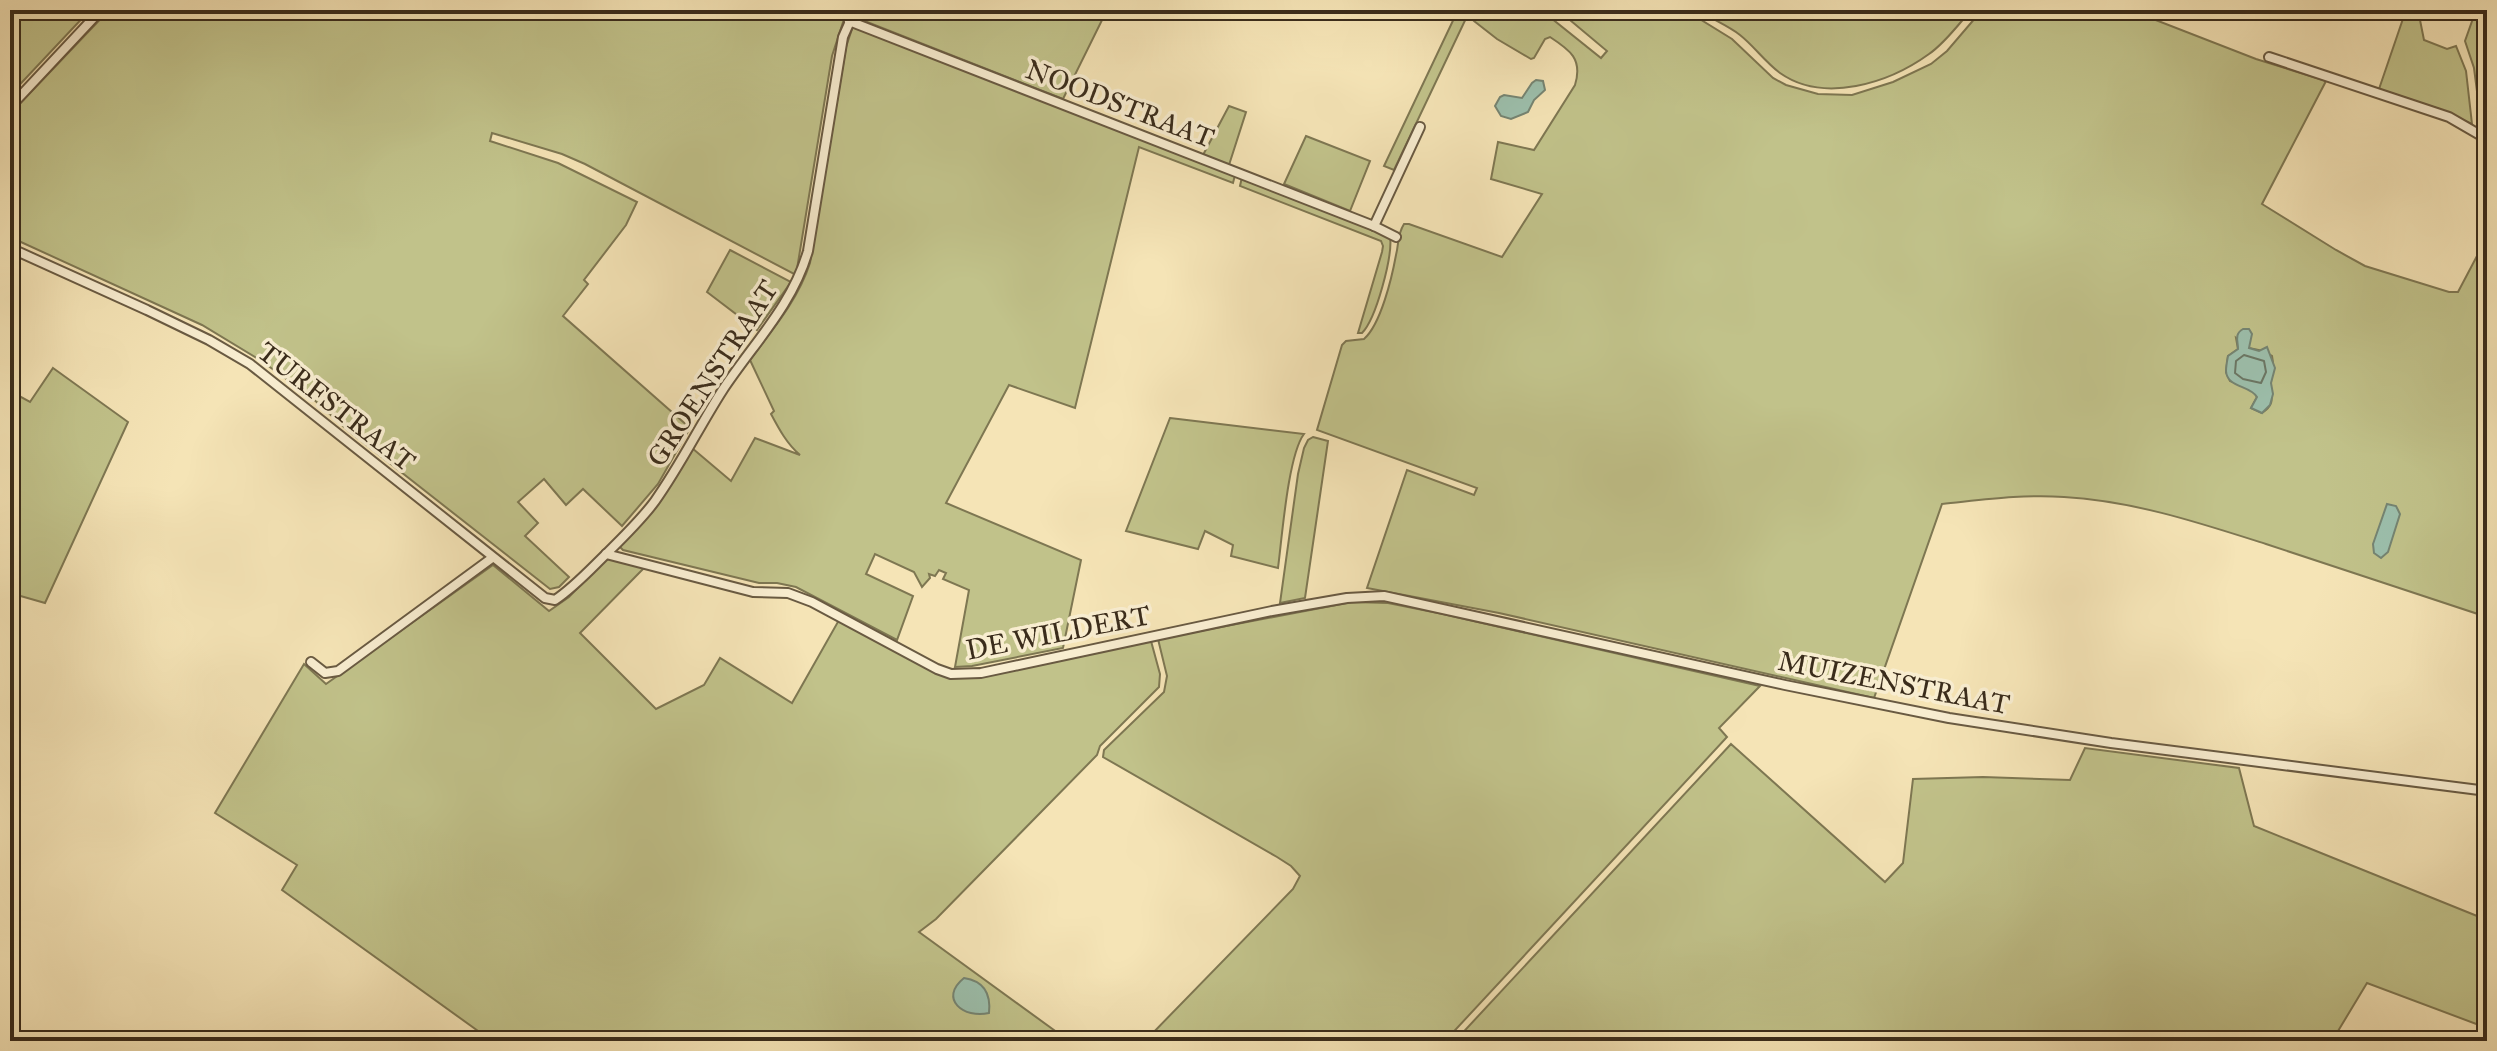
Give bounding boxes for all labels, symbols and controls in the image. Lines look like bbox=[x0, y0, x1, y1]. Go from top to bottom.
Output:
street label: NOODSTRAAT bbox=[1021, 51, 1219, 155]
street label: GROENSTRAAT bbox=[639, 273, 786, 473]
street label: TURFSTRAAT bbox=[251, 334, 423, 479]
street label: DE WILDERT bbox=[963, 597, 1153, 668]
street label: MUIZENSTRAAT bbox=[1775, 643, 2013, 722]

